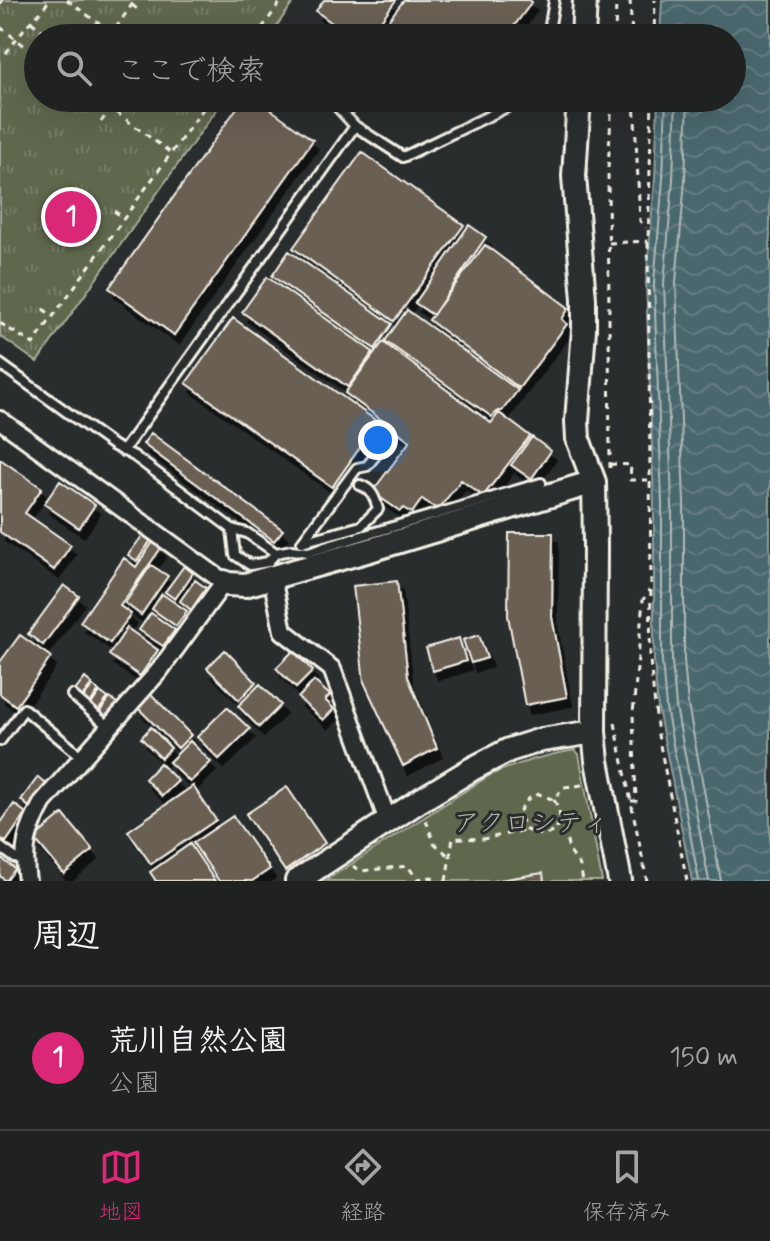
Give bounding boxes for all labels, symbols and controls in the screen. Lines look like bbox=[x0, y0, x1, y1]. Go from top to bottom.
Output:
search box bbox=[24, 24, 746, 112]
icon: search bbox=[52, 46, 96, 90]
text: ここで検索 bbox=[116, 52, 266, 91]
pin: 1 bbox=[45, 187, 97, 247]
your location bbox=[358, 420, 398, 460]
park label: アクロシティ bbox=[454, 807, 608, 841]
text: 周辺 bbox=[32, 914, 100, 959]
text: 荒川自然公園 bbox=[108, 1022, 288, 1061]
text: 1 bbox=[52, 1041, 64, 1075]
text: 150 m bbox=[669, 1041, 738, 1075]
text: 公園 bbox=[108, 1067, 160, 1101]
tab: 地図 bbox=[99, 1145, 143, 1227]
tab: 経路 bbox=[341, 1145, 385, 1227]
tab: 保存済み bbox=[583, 1145, 671, 1227]

